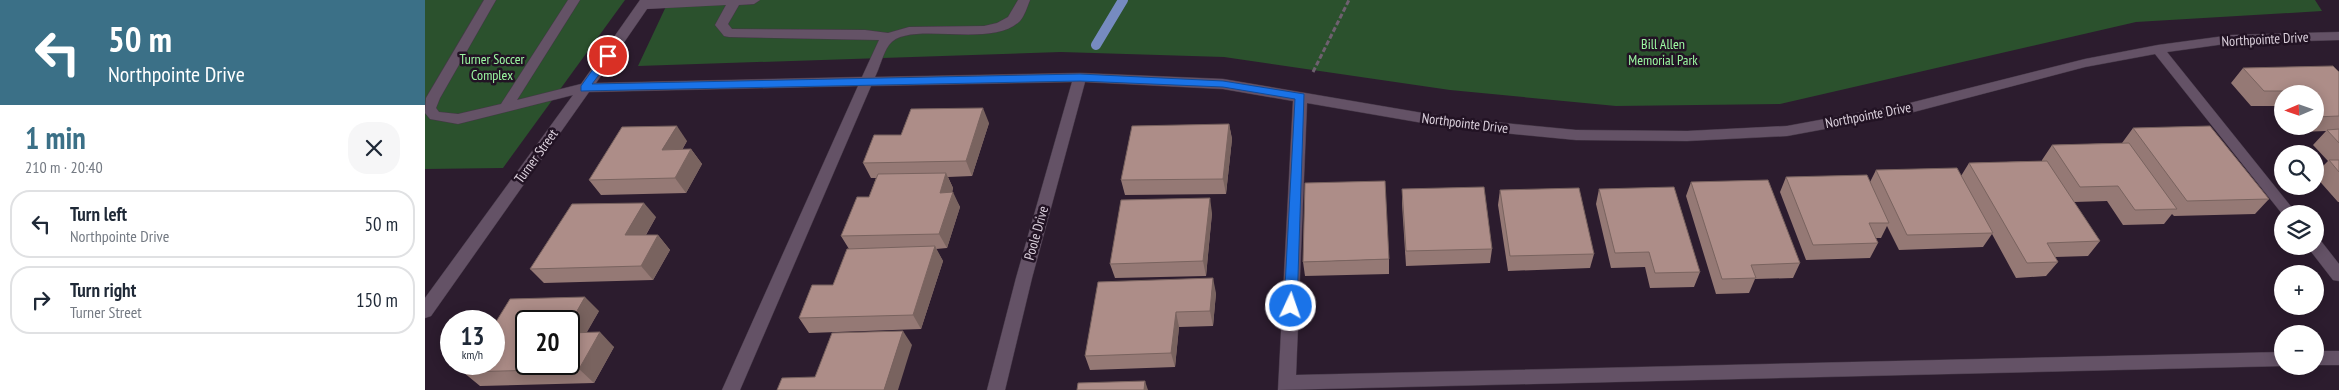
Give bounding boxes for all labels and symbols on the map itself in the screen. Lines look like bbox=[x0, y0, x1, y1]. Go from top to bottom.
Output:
street label: Northpointe Drive bbox=[2221, 28, 2309, 50]
pin bbox=[587, 35, 629, 77]
park label: Bill Allen Memorial Park bbox=[1628, 35, 1698, 69]
park label: Turner Soccer Complex bbox=[460, 50, 525, 84]
north arrow bbox=[2274, 85, 2324, 135]
street label: Northpointe Drive bbox=[1824, 98, 1913, 132]
street label: Northpointe Drive bbox=[1421, 109, 1509, 137]
street label: Turner Street bbox=[510, 125, 562, 187]
street label: Poole Drive bbox=[1020, 204, 1052, 262]
position arrow bbox=[1264, 279, 1316, 331]
speed limit sign: 20 bbox=[515, 310, 580, 375]

